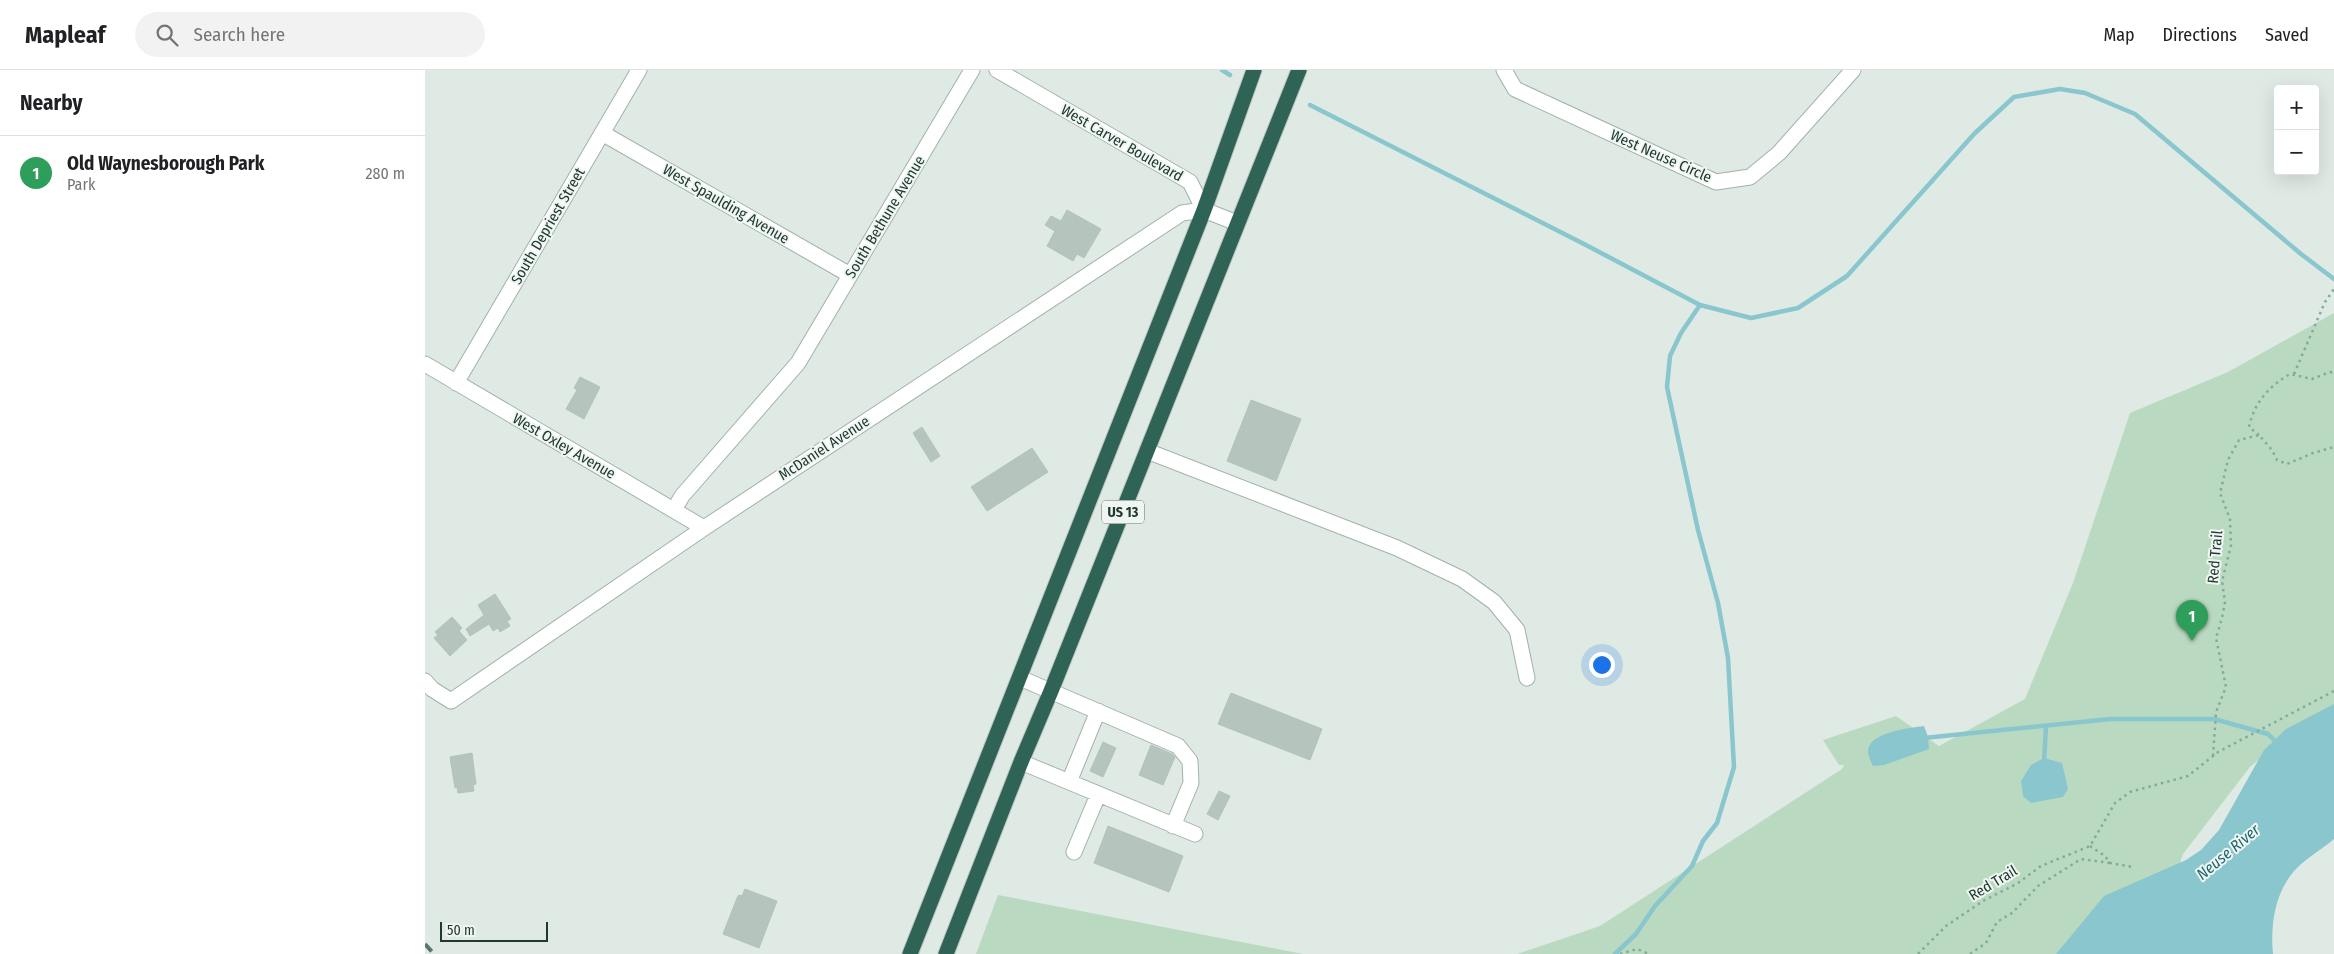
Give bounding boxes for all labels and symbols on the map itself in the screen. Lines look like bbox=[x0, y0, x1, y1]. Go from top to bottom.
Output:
street label: West Carver Boulevard bbox=[1058, 101, 1186, 185]
street label: West Neuse Circle bbox=[1608, 126, 1714, 186]
street label: South Bethune Avenue bbox=[841, 152, 929, 282]
street label: West Spaulding Avenue bbox=[660, 160, 792, 248]
street label: South Depriest Street bbox=[507, 164, 589, 288]
street label: West Oxley Avenue bbox=[509, 409, 619, 483]
street label: McDaniel Avenue bbox=[775, 412, 873, 484]
road number: US 13 bbox=[1102, 501, 1144, 524]
street label: Red Trail bbox=[2204, 530, 2226, 584]
pin: 1 bbox=[2176, 600, 2208, 641]
your location bbox=[1589, 652, 1615, 678]
water label: Neuse River bbox=[2193, 820, 2264, 884]
street label: Red Trail bbox=[1966, 862, 2021, 904]
scale bar bbox=[440, 919, 547, 942]

